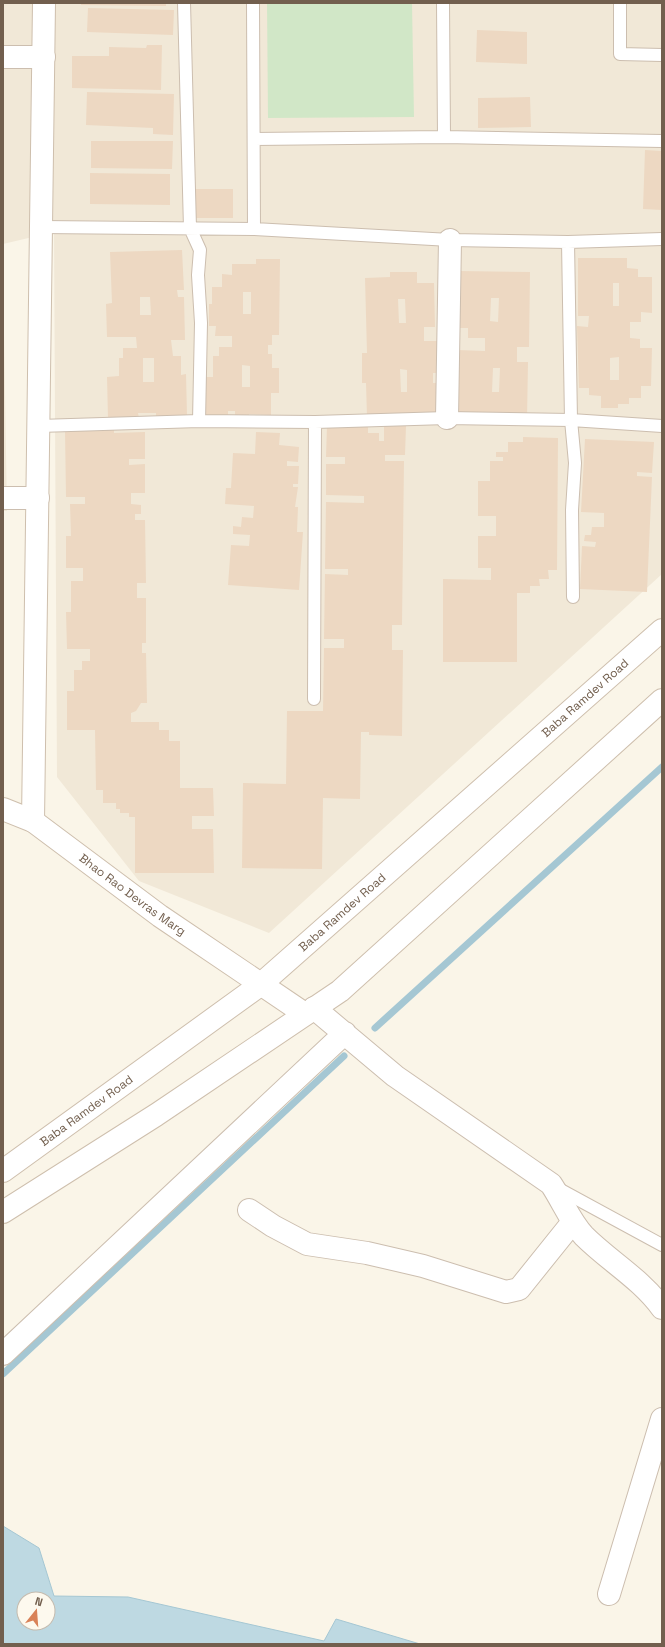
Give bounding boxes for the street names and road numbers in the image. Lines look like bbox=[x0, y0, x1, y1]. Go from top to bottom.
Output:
street label: Baba Ramdev Road bbox=[538, 655, 632, 741]
street label: Bhao Rao Devras Marg bbox=[76, 850, 189, 939]
street label: Baba Ramdev Road bbox=[295, 870, 389, 955]
street label: Baba Ramdev Road bbox=[37, 1072, 136, 1150]

